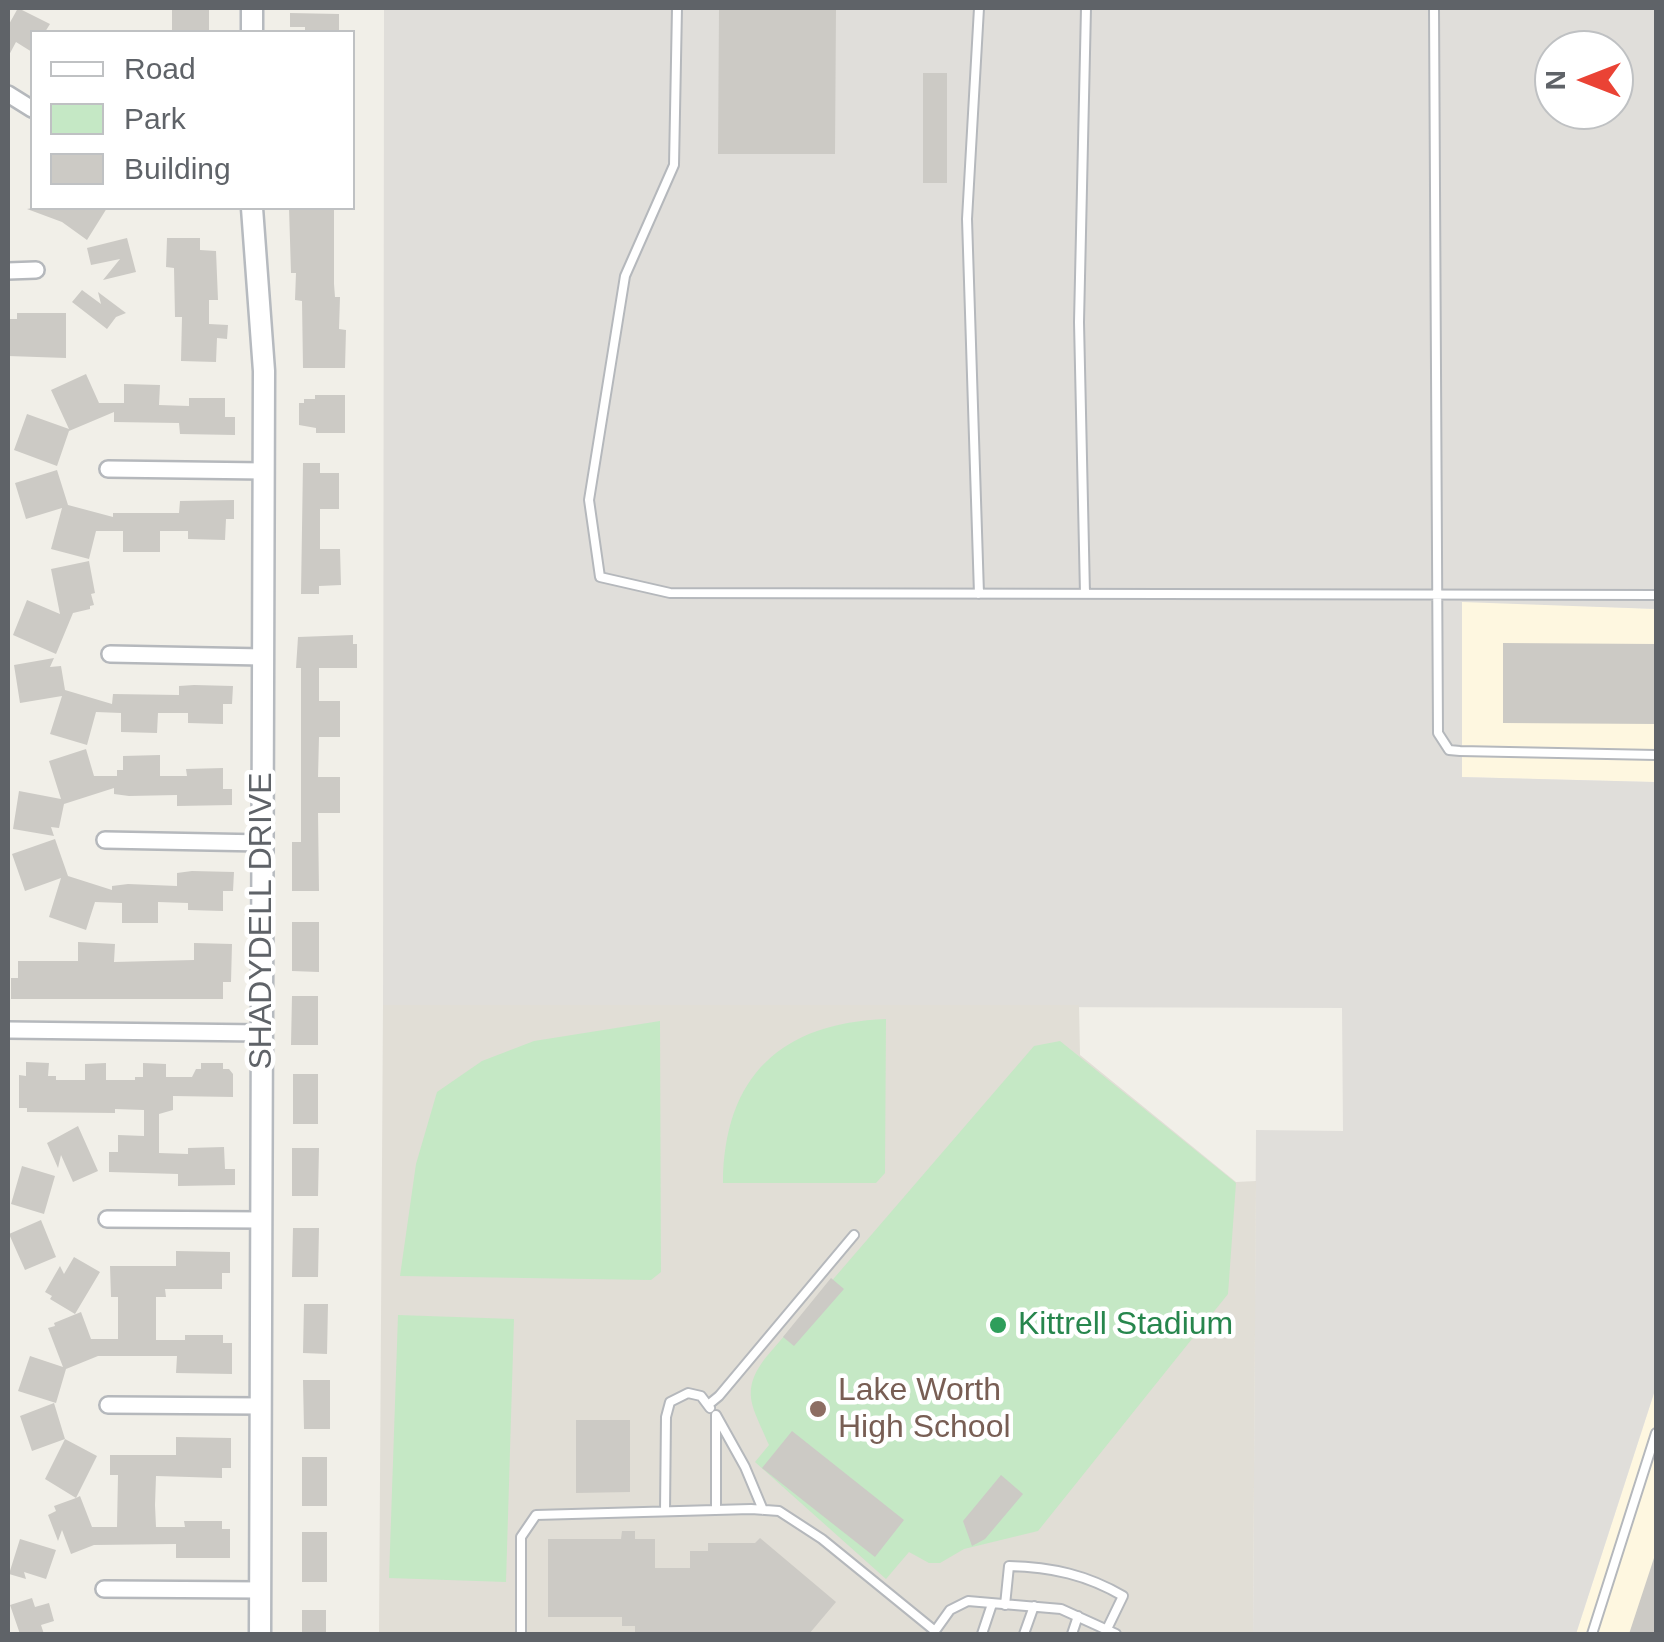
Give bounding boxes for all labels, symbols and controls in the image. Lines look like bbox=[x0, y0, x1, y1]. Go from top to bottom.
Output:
legend bbox=[30, 30, 355, 210]
north arrow bbox=[1534, 30, 1634, 130]
text: Road bbox=[124, 52, 196, 85]
text: N bbox=[1540, 70, 1571, 90]
text: Park bbox=[124, 102, 186, 135]
text: Building bbox=[124, 152, 231, 185]
street label: SHADYDELL DRIVE bbox=[243, 773, 281, 1069]
place label: Kittrell Stadium bbox=[1018, 1306, 1233, 1344]
marker: Kittrell Stadium bbox=[987, 1314, 1009, 1336]
place label: Lake Worth High School bbox=[838, 1372, 1011, 1447]
marker: Lake Worth High School bbox=[807, 1398, 829, 1420]

